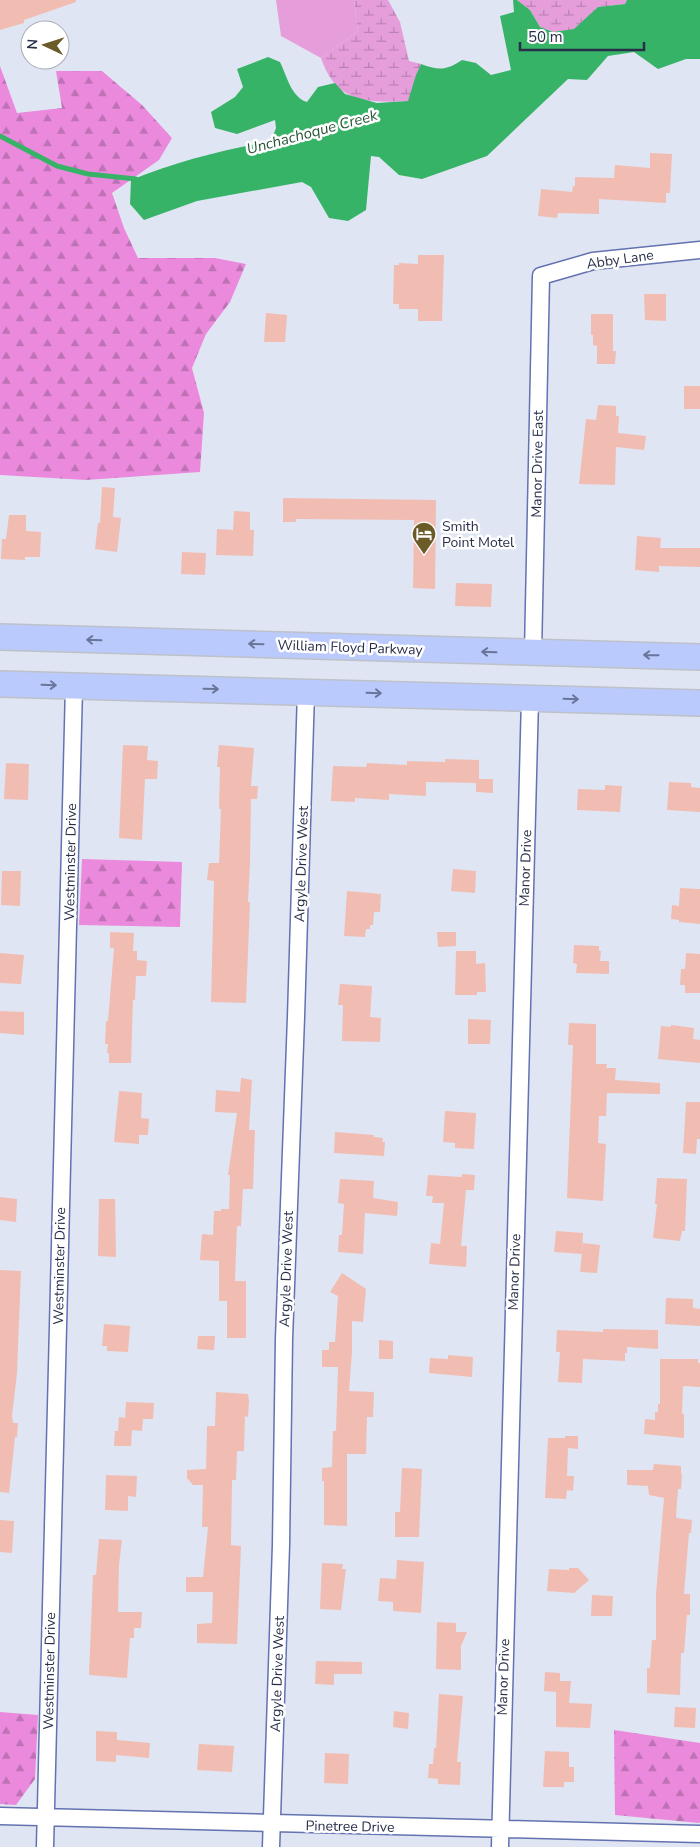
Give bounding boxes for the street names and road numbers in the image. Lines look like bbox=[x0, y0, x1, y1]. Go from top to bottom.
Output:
street label: Abby Lane bbox=[585, 245, 655, 274]
street label: Manor Drive East bbox=[527, 410, 548, 518]
street label: William Floyd Parkway bbox=[277, 635, 424, 660]
street label: Westminster Drive bbox=[60, 803, 81, 921]
street label: Argyle Drive West bbox=[290, 806, 313, 922]
street label: Manor Drive bbox=[515, 829, 536, 907]
street label: Westminster Drive bbox=[49, 1207, 70, 1325]
street label: Argyle Drive West bbox=[275, 1211, 298, 1327]
street label: Manor Drive bbox=[504, 1233, 525, 1311]
street label: Westminster Drive bbox=[39, 1612, 60, 1730]
street label: Argyle Drive West bbox=[266, 1616, 289, 1732]
street label: Manor Drive bbox=[493, 1638, 514, 1716]
street label: Pinetree Drive bbox=[305, 1816, 395, 1837]

